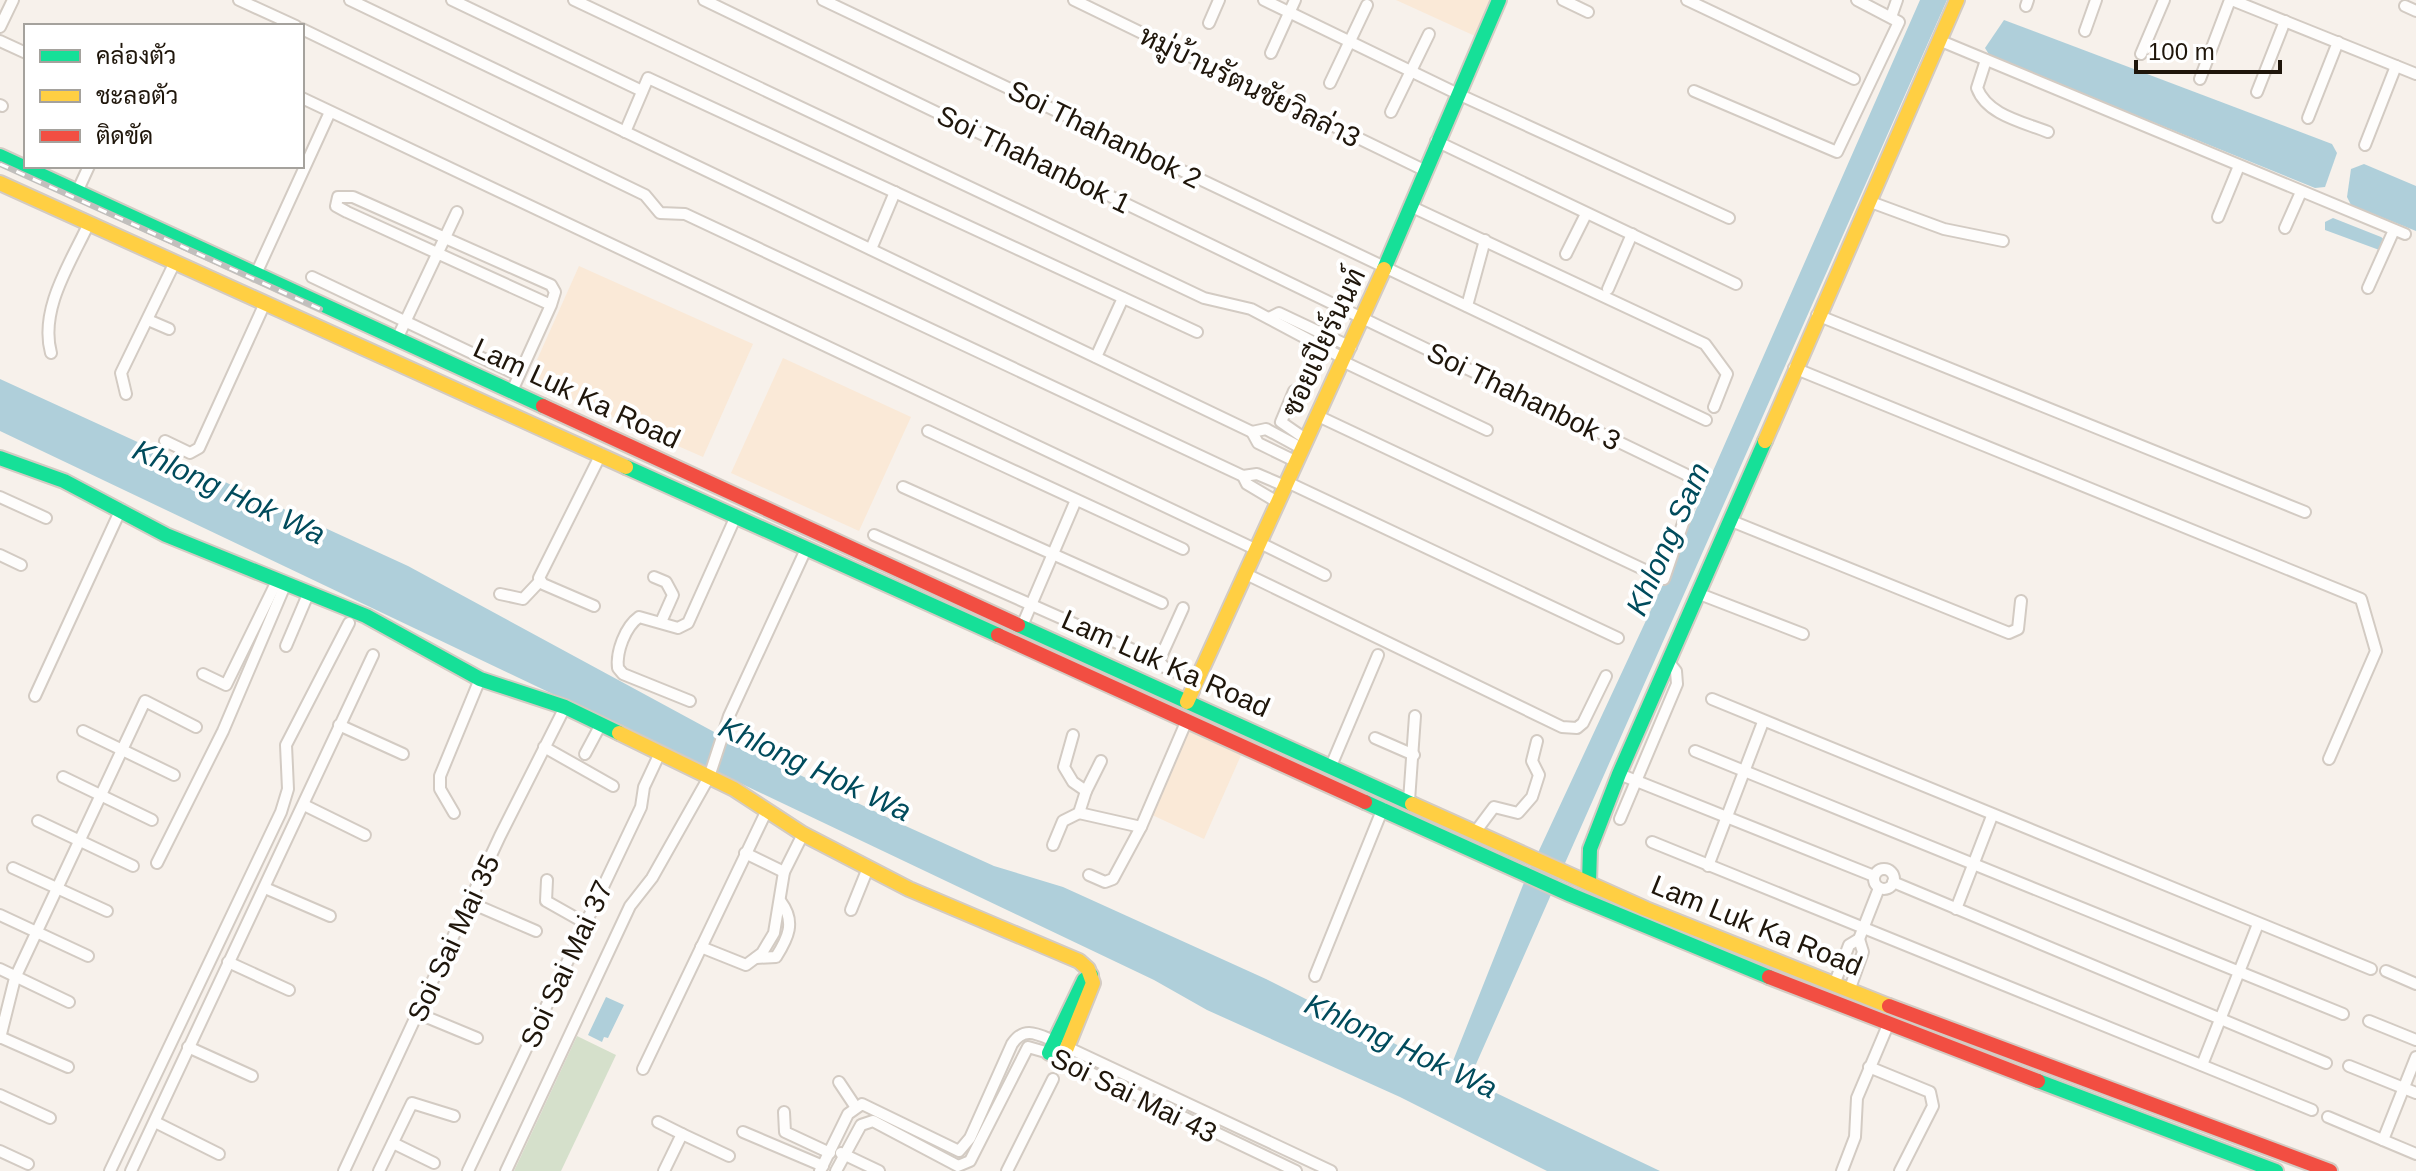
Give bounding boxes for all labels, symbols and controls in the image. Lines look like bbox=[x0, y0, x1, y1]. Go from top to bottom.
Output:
street label: หมู่บ้านรัตนชัยวิลล่า3 bbox=[1133, 17, 1367, 157]
legend bbox=[24, 24, 304, 168]
scale bar bbox=[2136, 24, 2280, 74]
text: 100 m bbox=[2148, 38, 2215, 65]
text: คล่องตัว bbox=[96, 42, 176, 69]
street label: Soi Thahanbok 2 bbox=[1003, 74, 1206, 195]
text: ชะลอตัว bbox=[96, 82, 178, 109]
street label: Soi Thahanbok 1 bbox=[932, 99, 1135, 220]
text: ติดขัด bbox=[96, 122, 153, 149]
street label: ซอยเปียร์นนท์ bbox=[1272, 261, 1371, 421]
street label: Lam Luk Ka Road bbox=[469, 332, 685, 455]
street label: Soi Thahanbok 3 bbox=[1422, 336, 1625, 457]
water label: Khlong Hok Wa bbox=[128, 433, 330, 550]
water label: Khlong Sam bbox=[1619, 457, 1716, 620]
street label: Lam Luk Ka Road bbox=[1057, 604, 1274, 723]
water label: Khlong Hok Wa bbox=[714, 710, 916, 827]
street label: Soi Sai Mai 35 bbox=[401, 850, 506, 1027]
street label: Lam Luk Ka Road bbox=[1647, 869, 1867, 982]
street label: Soi Sai Mai 37 bbox=[514, 876, 619, 1053]
water label: Khlong Hok Wa bbox=[1300, 987, 1502, 1104]
street label: Soi Sai Mai 43 bbox=[1046, 1042, 1222, 1149]

